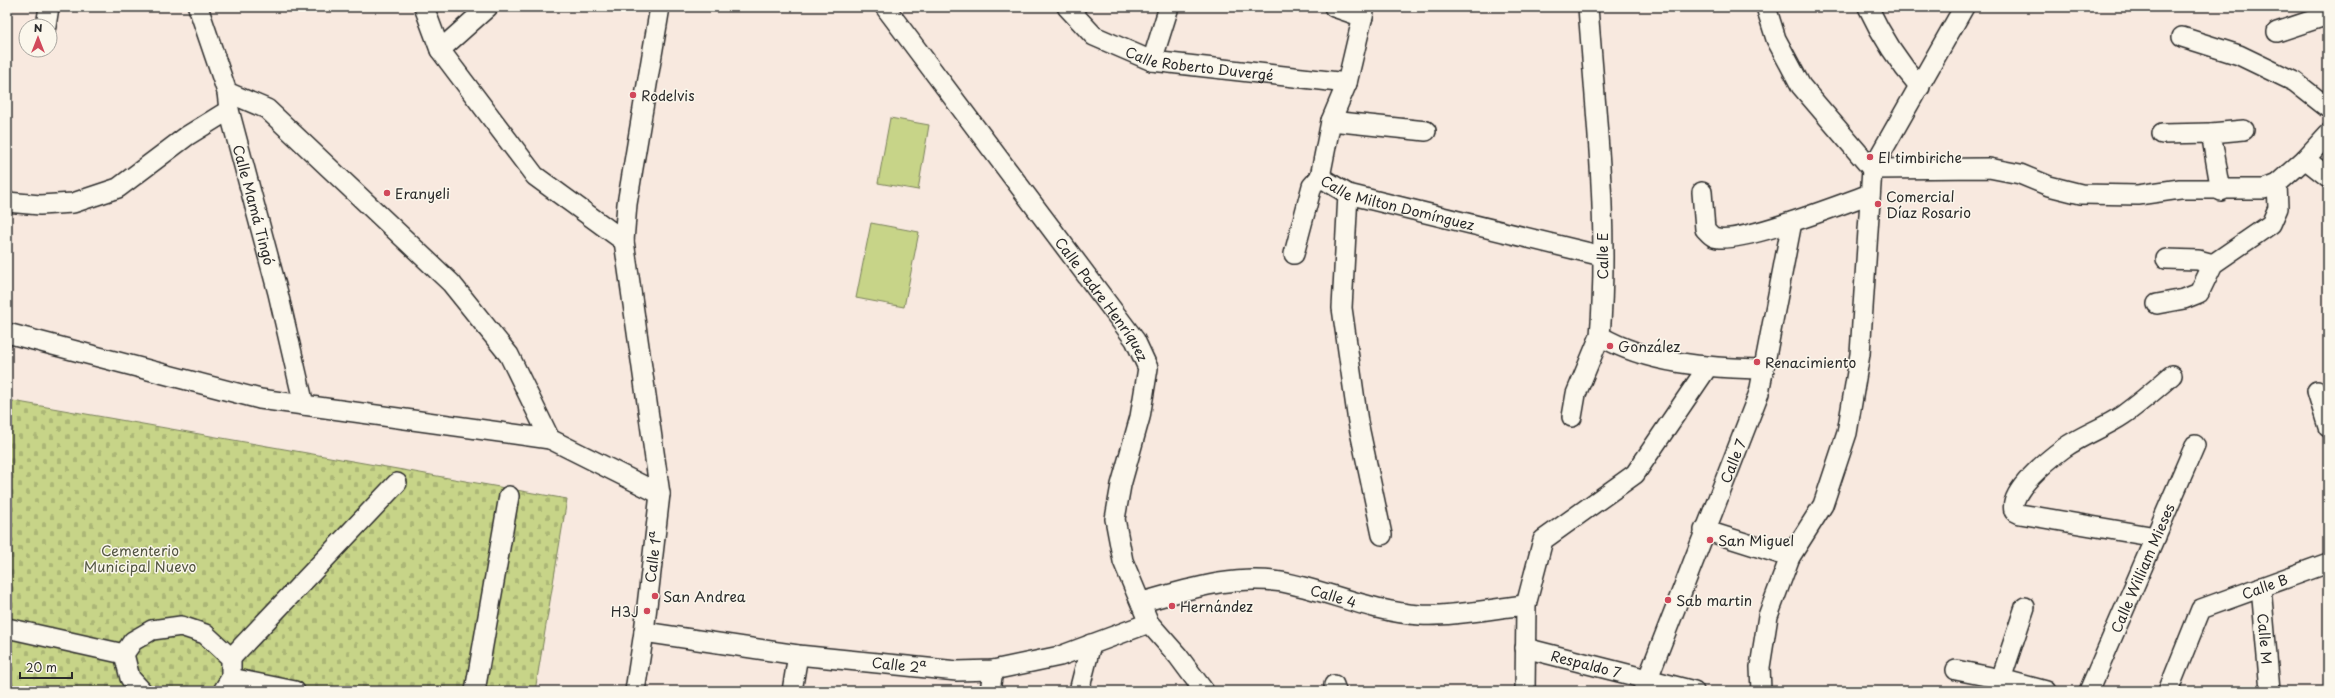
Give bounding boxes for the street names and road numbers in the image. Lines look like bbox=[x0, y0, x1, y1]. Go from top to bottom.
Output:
street label: Calle Roberto Duvergé bbox=[1122, 40, 1275, 85]
street label: Calle Mamá Tingó bbox=[228, 142, 281, 267]
street label: Calle Milton Domínguez bbox=[1317, 169, 1477, 235]
street label: Calle Padre Henríquez bbox=[1051, 232, 1154, 365]
street label: Calle E bbox=[1592, 232, 1613, 279]
street label: Calle 7 bbox=[1714, 436, 1751, 486]
street label: Calle William Mieses bbox=[2105, 500, 2179, 636]
street label: Calle 1ª bbox=[639, 529, 667, 584]
street label: Calle B bbox=[2239, 568, 2290, 604]
street label: Calle 4 bbox=[1308, 579, 1359, 612]
street label: Calle M bbox=[2253, 612, 2278, 665]
street label: Respaldo 7 bbox=[1549, 644, 1624, 683]
street label: Calle 2ª bbox=[871, 652, 928, 678]

